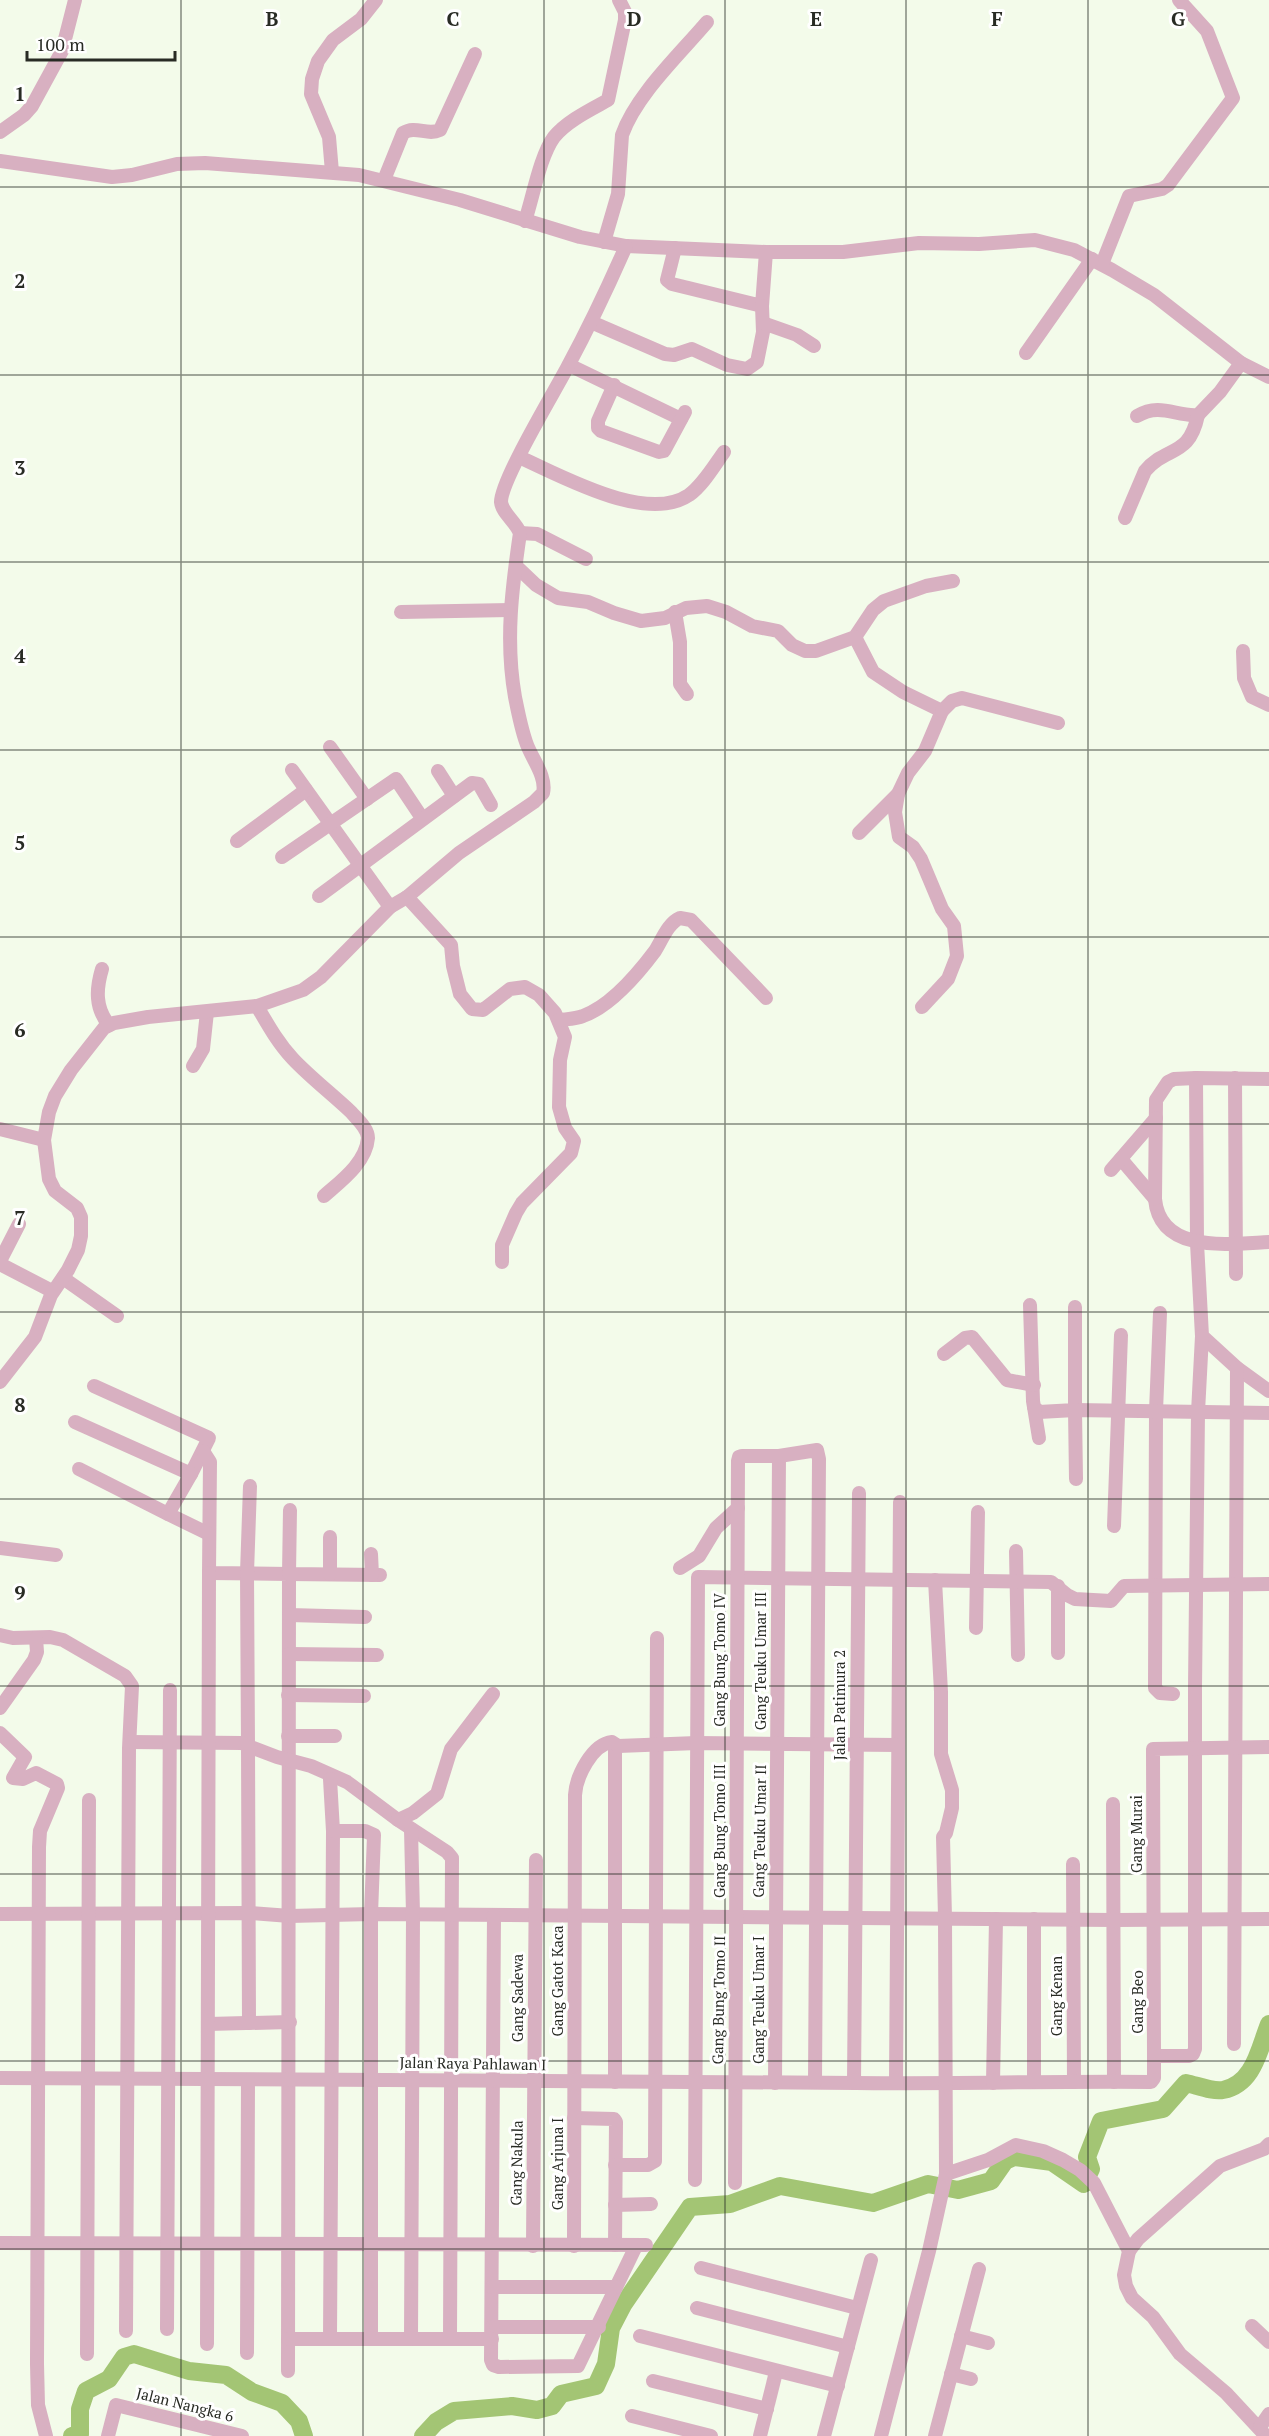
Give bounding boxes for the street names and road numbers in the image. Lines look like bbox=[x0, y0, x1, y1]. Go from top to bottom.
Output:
street label: Gang Bung Tomo IV bbox=[709, 1592, 729, 1727]
street label: Gang Teuku Umar III bbox=[750, 1592, 770, 1730]
street label: Jalan Patimura 2 bbox=[829, 1650, 849, 1760]
street label: Gang Bung Tomo III bbox=[709, 1764, 729, 1898]
street label: Gang Teuku Umar II bbox=[748, 1764, 770, 1898]
street label: Gang Murai bbox=[1126, 1795, 1146, 1873]
street label: Gang Gatot Kaca bbox=[547, 1925, 567, 2036]
street label: Gang Bung Tomo II bbox=[707, 1935, 729, 2064]
street label: Gang Teuku Umar I bbox=[748, 1936, 768, 2064]
street label: Gang Sadewa bbox=[507, 1953, 527, 2042]
street label: Gang Kenan bbox=[1046, 1956, 1066, 2036]
street label: Gang Beo bbox=[1127, 1970, 1147, 2034]
street label: Jalan Raya Pahlawan I bbox=[399, 2052, 547, 2074]
street label: Gang Arjuna I bbox=[547, 2118, 567, 2210]
street label: Gang Nakula bbox=[505, 2120, 527, 2206]
street label: Jalan Nangka 6 bbox=[134, 2382, 236, 2426]

